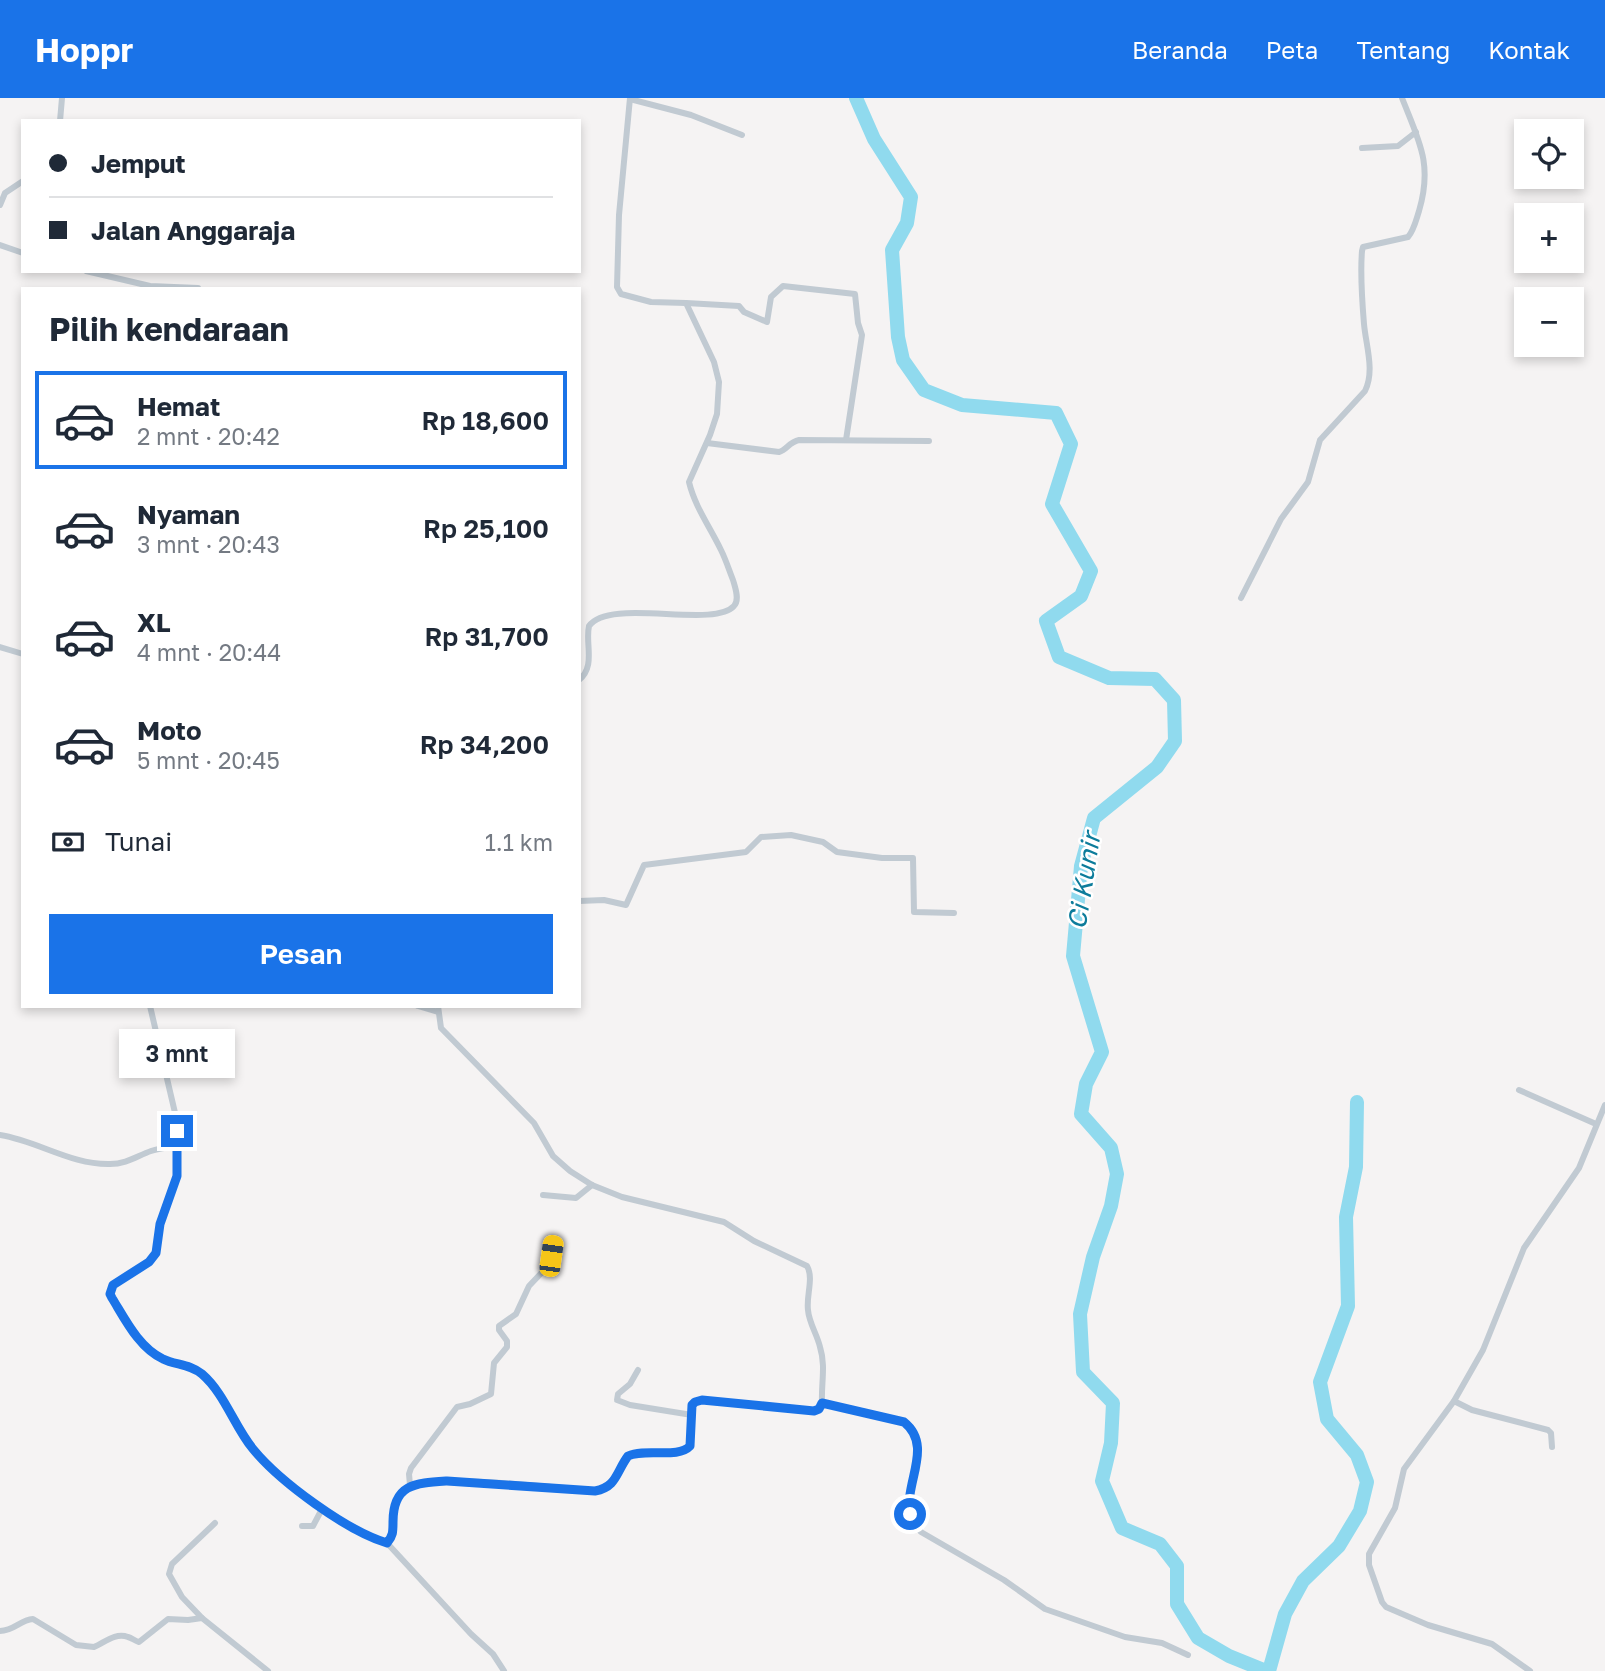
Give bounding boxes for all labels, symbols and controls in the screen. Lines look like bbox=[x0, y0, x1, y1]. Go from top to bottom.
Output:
text: Hoppr bbox=[35, 30, 133, 69]
text: Beranda bbox=[1132, 35, 1228, 64]
text: Peta bbox=[1266, 35, 1318, 64]
text: Tentang bbox=[1356, 35, 1450, 64]
text: Kontak bbox=[1488, 35, 1570, 64]
map controls bbox=[1514, 119, 1584, 357]
button: locate bbox=[1514, 119, 1584, 189]
text: Jemput bbox=[91, 148, 186, 179]
button: + bbox=[1514, 203, 1584, 273]
text: Jalan Anggaraja bbox=[91, 215, 295, 246]
button: − bbox=[1514, 287, 1584, 357]
text: Pilih kendaraan bbox=[49, 310, 289, 348]
icon: car bbox=[53, 389, 116, 452]
text: Hemat bbox=[137, 391, 220, 422]
text: Rp 18,600 bbox=[422, 405, 549, 436]
text: 2 mnt · 20:42 bbox=[137, 422, 280, 450]
icon: car bbox=[53, 497, 116, 560]
text: Nyaman bbox=[137, 499, 240, 530]
text: Rp 25,100 bbox=[423, 513, 549, 544]
text: 3 mnt · 20:43 bbox=[137, 530, 280, 558]
icon: car bbox=[53, 605, 116, 668]
text: XL bbox=[137, 607, 171, 638]
text: Rp 31,700 bbox=[424, 621, 549, 652]
text: 4 mnt · 20:44 bbox=[137, 638, 281, 666]
icon: car bbox=[53, 713, 116, 776]
text: Moto bbox=[137, 715, 202, 746]
text: Rp 34,200 bbox=[420, 729, 549, 760]
text: 5 mnt · 20:45 bbox=[137, 746, 280, 774]
icon: cash bbox=[49, 823, 87, 861]
text: Tunai bbox=[105, 826, 172, 857]
water label: Ci Kunir bbox=[1061, 827, 1107, 931]
text: 1.1 km bbox=[485, 828, 553, 856]
button: Pesan bbox=[49, 914, 553, 994]
callout: 3 mnt bbox=[119, 1030, 235, 1079]
text: 3 mnt bbox=[146, 1039, 208, 1067]
route end bbox=[161, 1115, 193, 1147]
car bbox=[538, 1234, 565, 1278]
route start bbox=[894, 1498, 926, 1530]

